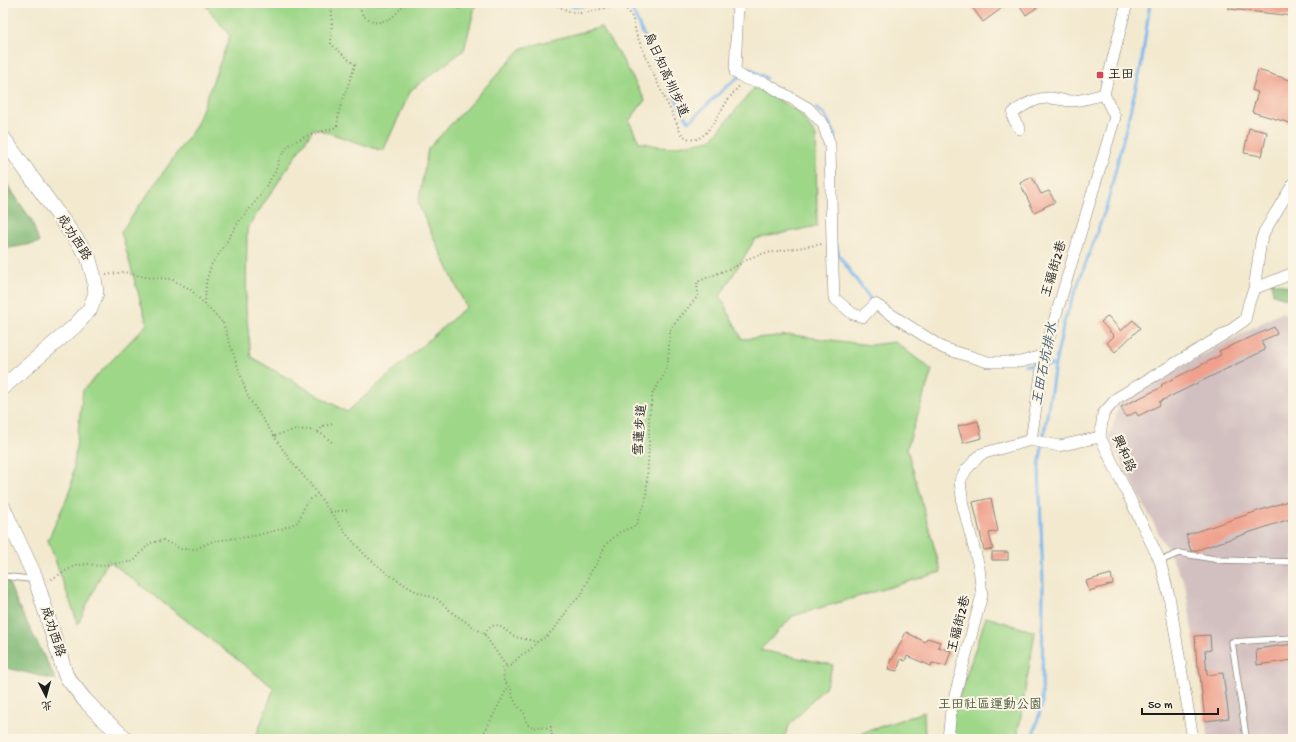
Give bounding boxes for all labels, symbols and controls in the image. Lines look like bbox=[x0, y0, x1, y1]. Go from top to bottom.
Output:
street label: 烏日知高圳步道 bbox=[640, 30, 691, 120]
place label: 王田 bbox=[1108, 68, 1134, 83]
marker: 王田 bbox=[1095, 70, 1105, 80]
street label: 成功西路 bbox=[53, 212, 94, 264]
street label: 王福街2巷 bbox=[1038, 239, 1071, 299]
water label: 王田石坑排水 bbox=[1029, 320, 1063, 407]
street label: 雪蓮步道 bbox=[631, 403, 650, 456]
street label: 興和路 bbox=[1108, 433, 1139, 475]
street label: 王福街2巷 bbox=[945, 594, 974, 654]
street label: 成功西路 bbox=[37, 605, 68, 659]
north arrow bbox=[26, 676, 66, 716]
scale bar bbox=[1142, 690, 1218, 716]
text: 北 bbox=[41, 697, 53, 710]
park label: 王田社區運動公園 bbox=[938, 697, 1042, 713]
text: 50 m bbox=[1148, 699, 1173, 713]

